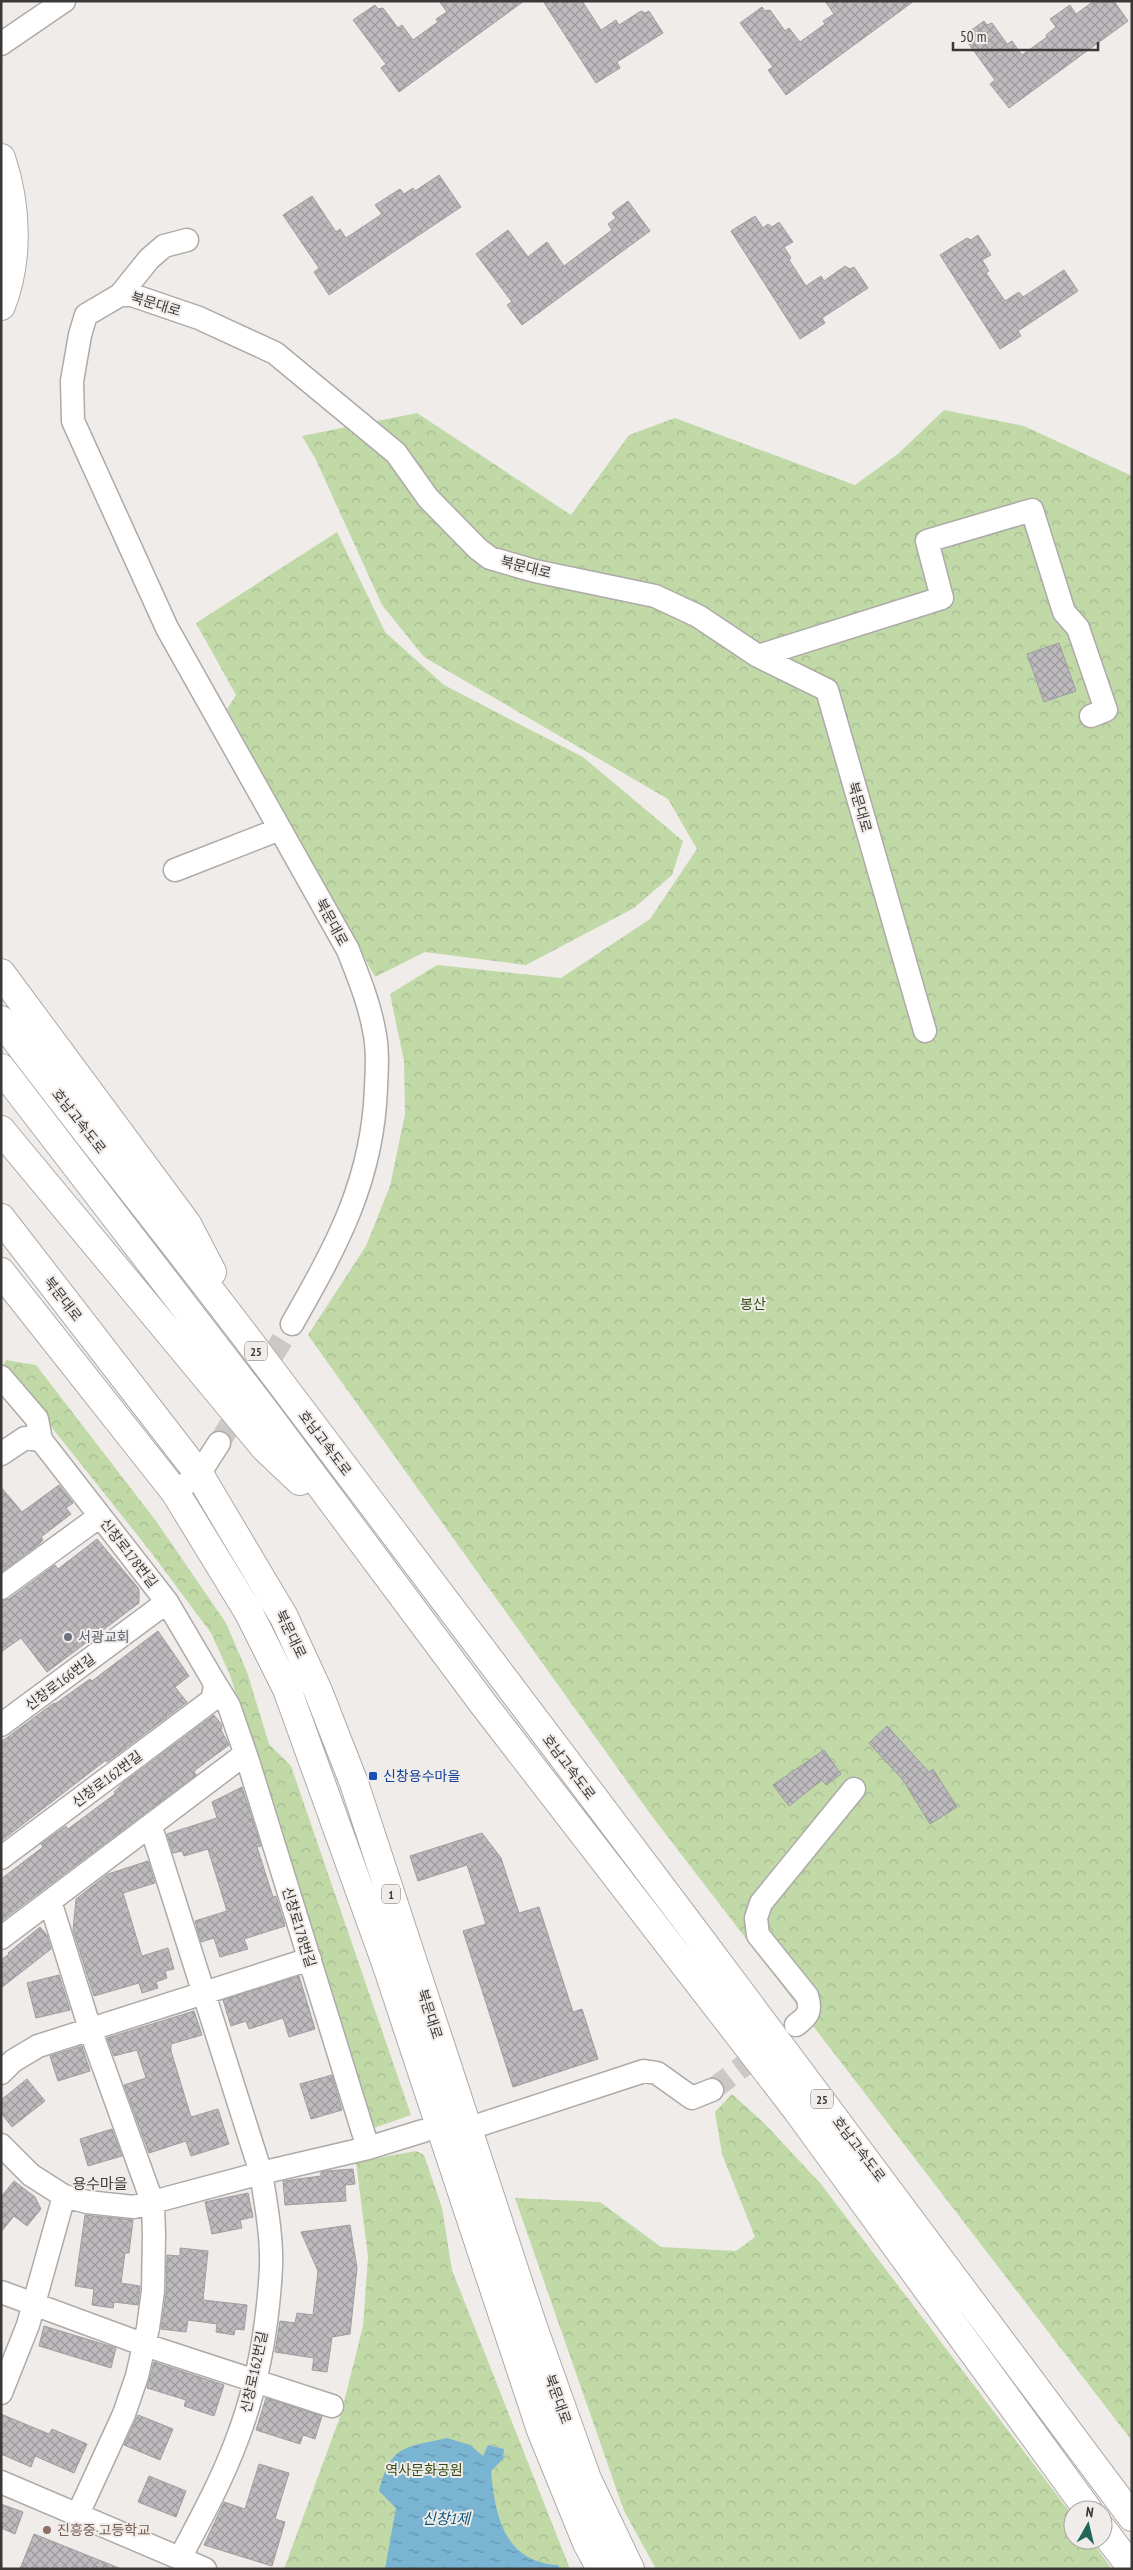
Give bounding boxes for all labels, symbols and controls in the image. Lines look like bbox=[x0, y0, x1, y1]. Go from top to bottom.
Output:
scale bar bbox=[953, 20, 1098, 52]
text: 50 m bbox=[960, 27, 986, 46]
street label: 북문대로 bbox=[129, 288, 183, 320]
street label: 북문대로 bbox=[499, 552, 553, 582]
street label: 북문대로 bbox=[844, 780, 876, 834]
street label: 북문대로 bbox=[312, 895, 352, 949]
street label: 호남고속도로 bbox=[48, 1085, 110, 1157]
street label: 북문대로 bbox=[40, 1273, 86, 1325]
park label: 봉산 bbox=[740, 1295, 766, 1313]
road number: 25 bbox=[245, 1342, 267, 1360]
street label: 호남고속도로 bbox=[295, 1407, 356, 1479]
street label: 신창로178번길 bbox=[96, 1515, 162, 1591]
street label: 북문대로 bbox=[272, 1607, 310, 1661]
place label: 서광교회 bbox=[78, 1628, 130, 1646]
marker: 서광교회 bbox=[62, 1631, 74, 1643]
street label: 신창로166번길 bbox=[21, 1650, 99, 1714]
street label: 호남고속도로 bbox=[539, 1731, 600, 1803]
street label: 신창로162번길 bbox=[68, 1747, 146, 1811]
place label: 신창용수마을 bbox=[383, 1767, 460, 1785]
marker: 신창용수마을 bbox=[367, 1770, 379, 1782]
street label: 신창로178번길 bbox=[278, 1885, 320, 1969]
road number: 1 bbox=[382, 1885, 400, 1904]
street label: 북문대로 bbox=[413, 1987, 447, 2041]
road number: 25 bbox=[811, 2090, 833, 2108]
street label: 호남고속도로 bbox=[829, 2113, 890, 2185]
district label: 용수마을 bbox=[72, 2174, 128, 2193]
street label: 신창로162번길 bbox=[237, 2329, 271, 2415]
street label: 북문대로 bbox=[541, 2372, 575, 2426]
park label: 역사문화공원 bbox=[385, 2461, 463, 2479]
north arrow bbox=[1063, 2500, 1113, 2550]
text: N bbox=[1085, 2503, 1095, 2522]
water label: 신창1제 bbox=[422, 2509, 472, 2528]
place label: 진흥중·고등학교 bbox=[57, 2521, 150, 2539]
marker: 진흥중·고등학교 bbox=[41, 2524, 53, 2536]

